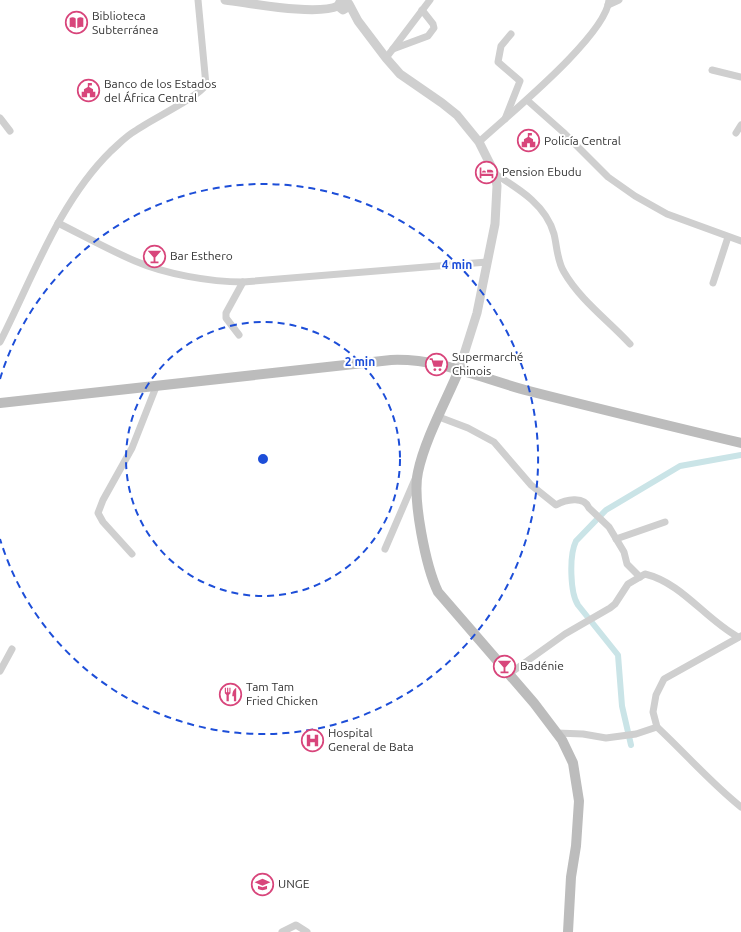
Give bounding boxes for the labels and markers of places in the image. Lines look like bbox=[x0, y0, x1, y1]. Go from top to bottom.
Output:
place label: Biblioteca Subterránea bbox=[92, 9, 158, 36]
library icon: Biblioteca Subterránea bbox=[63, 10, 89, 36]
place label: Banco de los Estados del África Central bbox=[104, 77, 217, 104]
public building icon: Banco de los Estados del África Central bbox=[76, 78, 102, 104]
public building icon: Policía Central bbox=[515, 128, 541, 154]
place label: Policía Central bbox=[544, 134, 621, 147]
hotel icon: Pension Ebudu bbox=[474, 159, 500, 185]
place label: Pension Ebudu bbox=[502, 165, 582, 178]
bar icon: Bar Esthero bbox=[141, 243, 167, 269]
place label: Bar Esthero bbox=[170, 249, 233, 262]
place label: Supermarché Chinois bbox=[452, 350, 523, 377]
supermarket icon: Supermarché Chinois bbox=[423, 351, 449, 377]
centre of rings bbox=[256, 452, 270, 466]
bar icon: Badénie bbox=[492, 653, 518, 679]
place label: Badénie bbox=[520, 659, 564, 672]
place label: Tam Tam Fried Chicken bbox=[246, 680, 318, 707]
restaurant icon: Tam Tam Fried Chicken bbox=[217, 681, 243, 707]
place label: Hospital General de Bata bbox=[328, 726, 414, 753]
hospital icon: Hospital General de Bata bbox=[300, 727, 326, 753]
school or university icon: UNGE bbox=[250, 871, 276, 897]
place label: UNGE bbox=[278, 877, 310, 890]

